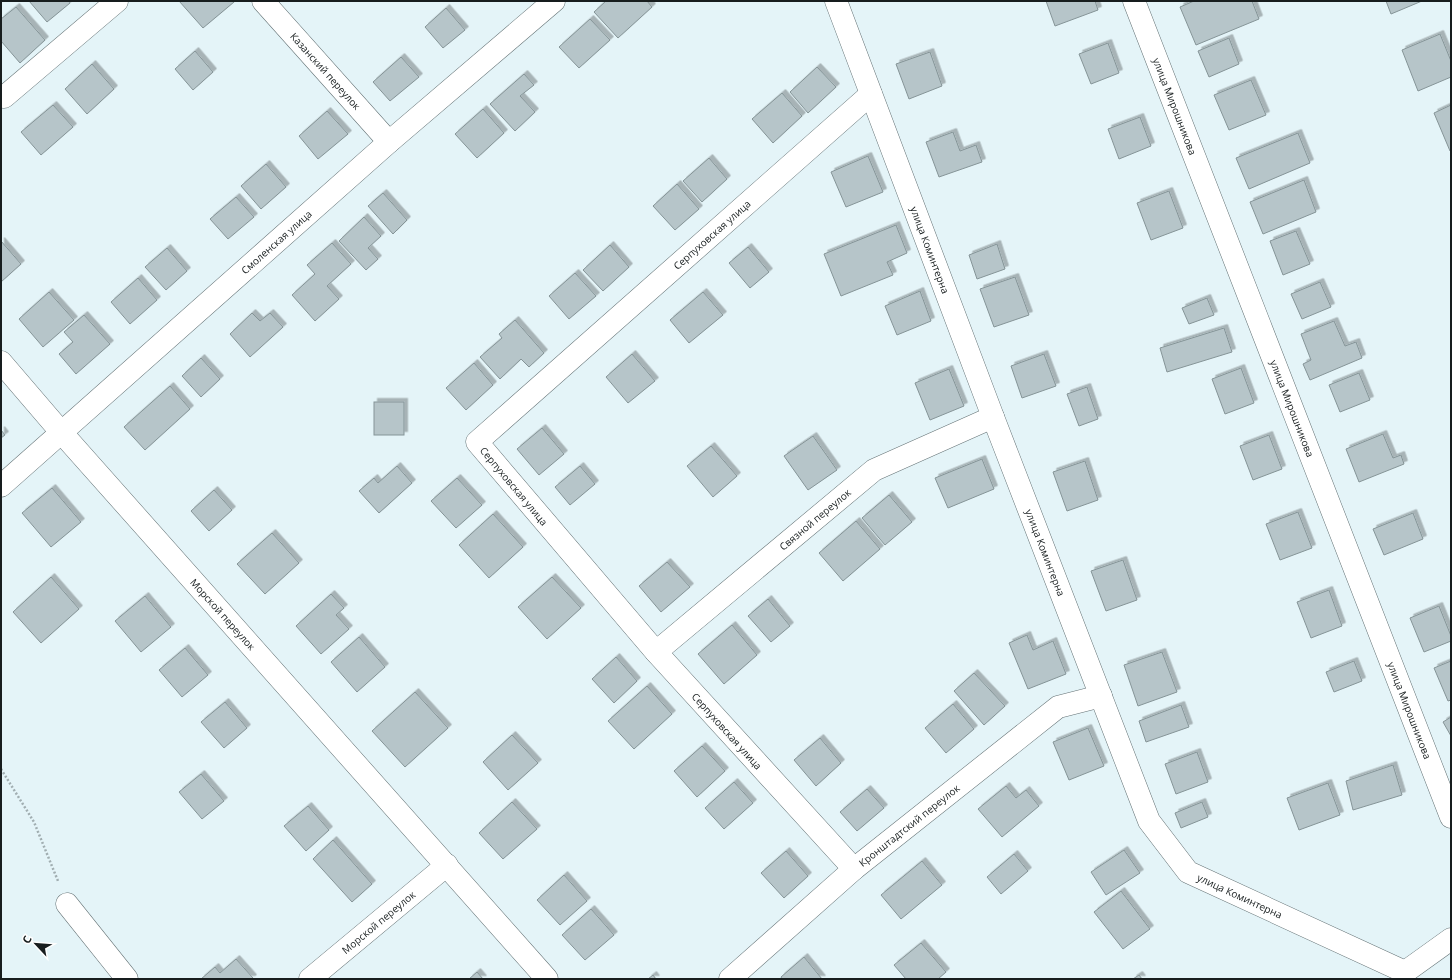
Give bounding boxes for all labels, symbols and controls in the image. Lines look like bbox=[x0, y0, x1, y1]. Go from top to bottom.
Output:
street label: Казанский переулок bbox=[287, 29, 364, 113]
street label: улица Мирошникова bbox=[1150, 56, 1200, 157]
street label: Серпуховская улица bbox=[670, 197, 754, 273]
street label: улица Коминтерна bbox=[907, 204, 953, 295]
street label: Смоленская улица bbox=[238, 207, 315, 277]
street label: улица Мирошникова bbox=[1267, 358, 1317, 459]
street label: Серпуховская улица bbox=[477, 444, 551, 528]
street label: Связной переулок bbox=[776, 485, 854, 553]
street label: улица Коминтерна bbox=[1022, 507, 1068, 598]
street label: Морской переулок bbox=[187, 575, 259, 654]
street label: улица Мирошникова bbox=[1384, 660, 1435, 761]
street label: Серпуховская улица bbox=[689, 690, 765, 772]
street label: Кронштадтский переулок bbox=[856, 780, 963, 870]
street label: улица Коминтерна bbox=[1195, 870, 1285, 922]
street label: Морской переулок bbox=[339, 887, 419, 957]
north arrow bbox=[16, 924, 56, 964]
text: С bbox=[18, 933, 35, 946]

